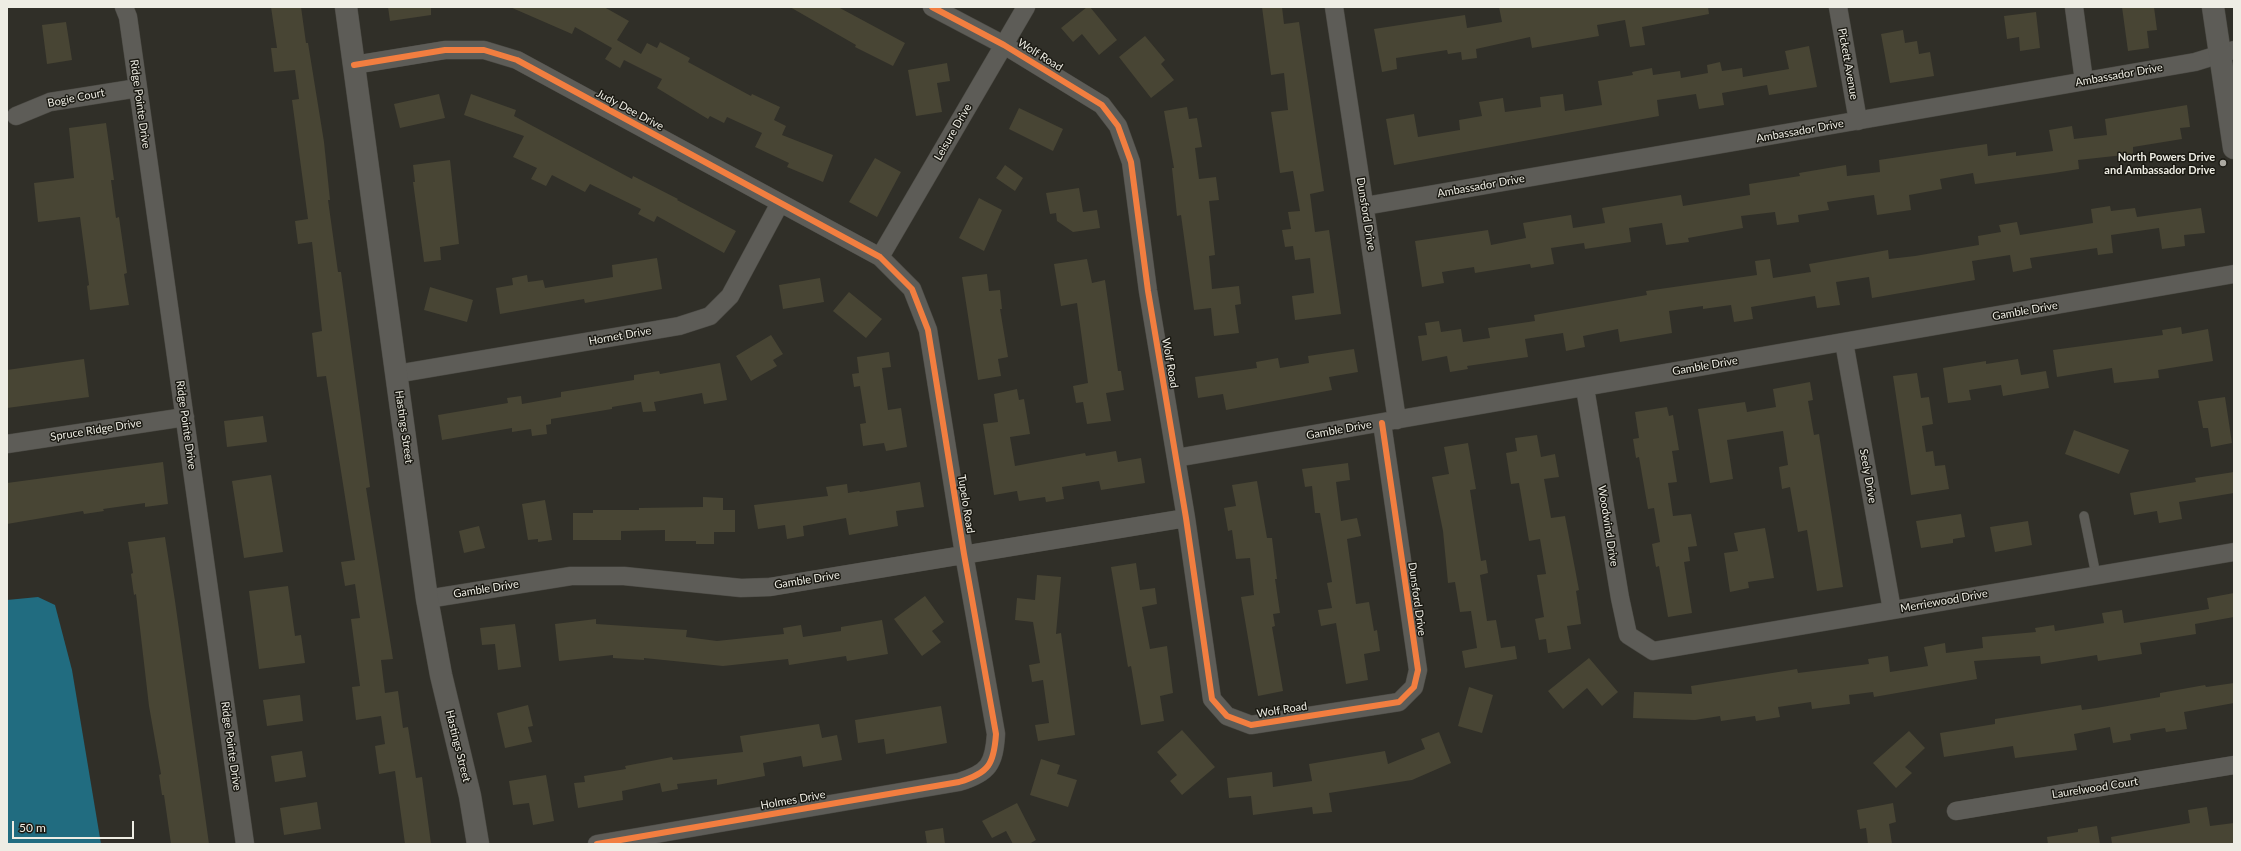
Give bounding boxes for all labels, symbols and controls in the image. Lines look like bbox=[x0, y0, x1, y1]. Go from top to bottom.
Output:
street label: Pickett Avenue bbox=[1835, 27, 1861, 101]
street label: Wolf Road bbox=[1015, 36, 1065, 74]
street label: Ridge Pointe Drive bbox=[127, 59, 153, 149]
street label: Ambassador Drive bbox=[2074, 61, 2164, 89]
street label: Bogie Court bbox=[46, 86, 106, 110]
street label: Judy Dee Drive bbox=[594, 87, 666, 133]
street label: Leisure Drive bbox=[931, 101, 975, 163]
street label: Ambassador Drive bbox=[1755, 117, 1845, 145]
place label: North Powers Drive and Ambassador Drive bbox=[2104, 150, 2215, 176]
marker: North Powers Drive and Ambassador Drive bbox=[2218, 158, 2228, 168]
street label: Ambassador Drive bbox=[1436, 172, 1526, 200]
street label: Dunsford Drive bbox=[1354, 176, 1378, 252]
street label: Gamble Drive bbox=[1991, 299, 2059, 323]
street label: Hornet Drive bbox=[588, 324, 652, 348]
street label: Wolf Road bbox=[1159, 337, 1181, 389]
street label: Gamble Drive bbox=[1671, 354, 1739, 378]
street label: Ridge Pointe Drive bbox=[173, 380, 199, 470]
street label: Hastings Street bbox=[392, 390, 416, 464]
street label: Spruce Ridge Drive bbox=[50, 416, 142, 444]
street label: Gamble Drive bbox=[1305, 418, 1373, 442]
street label: Seely Drive bbox=[1857, 448, 1879, 504]
street label: Tupelo Road bbox=[955, 474, 977, 534]
street label: Woodwind Drive bbox=[1595, 484, 1621, 568]
street label: Dunsford Drive bbox=[1405, 561, 1429, 637]
street label: Gamble Drive bbox=[773, 568, 841, 592]
street label: Gamble Drive bbox=[452, 577, 520, 601]
street label: Merriewood Drive bbox=[1899, 587, 1989, 615]
street label: Wolf Road bbox=[1256, 700, 1308, 720]
street label: Ridge Pointe Drive bbox=[218, 701, 244, 791]
street label: Hastings Street bbox=[443, 709, 473, 783]
street label: Laurelwood Court bbox=[2051, 775, 2139, 801]
street label: Holmes Drive bbox=[759, 788, 827, 812]
scale bar bbox=[14, 813, 136, 839]
text: 50 m bbox=[19, 820, 46, 835]

